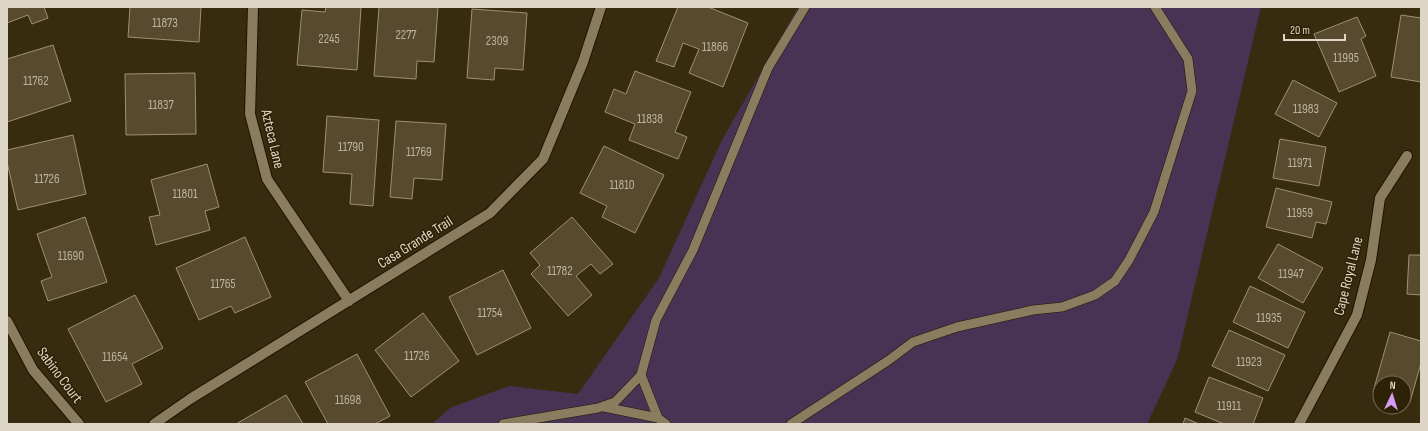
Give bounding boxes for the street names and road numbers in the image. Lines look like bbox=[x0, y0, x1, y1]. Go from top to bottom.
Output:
street label: Azteca Lane bbox=[256, 107, 289, 171]
street label: Casa Grande Trail bbox=[374, 212, 456, 273]
street label: Cape Royal Lane bbox=[1330, 235, 1367, 318]
street label: Sabino Court bbox=[32, 344, 87, 407]

